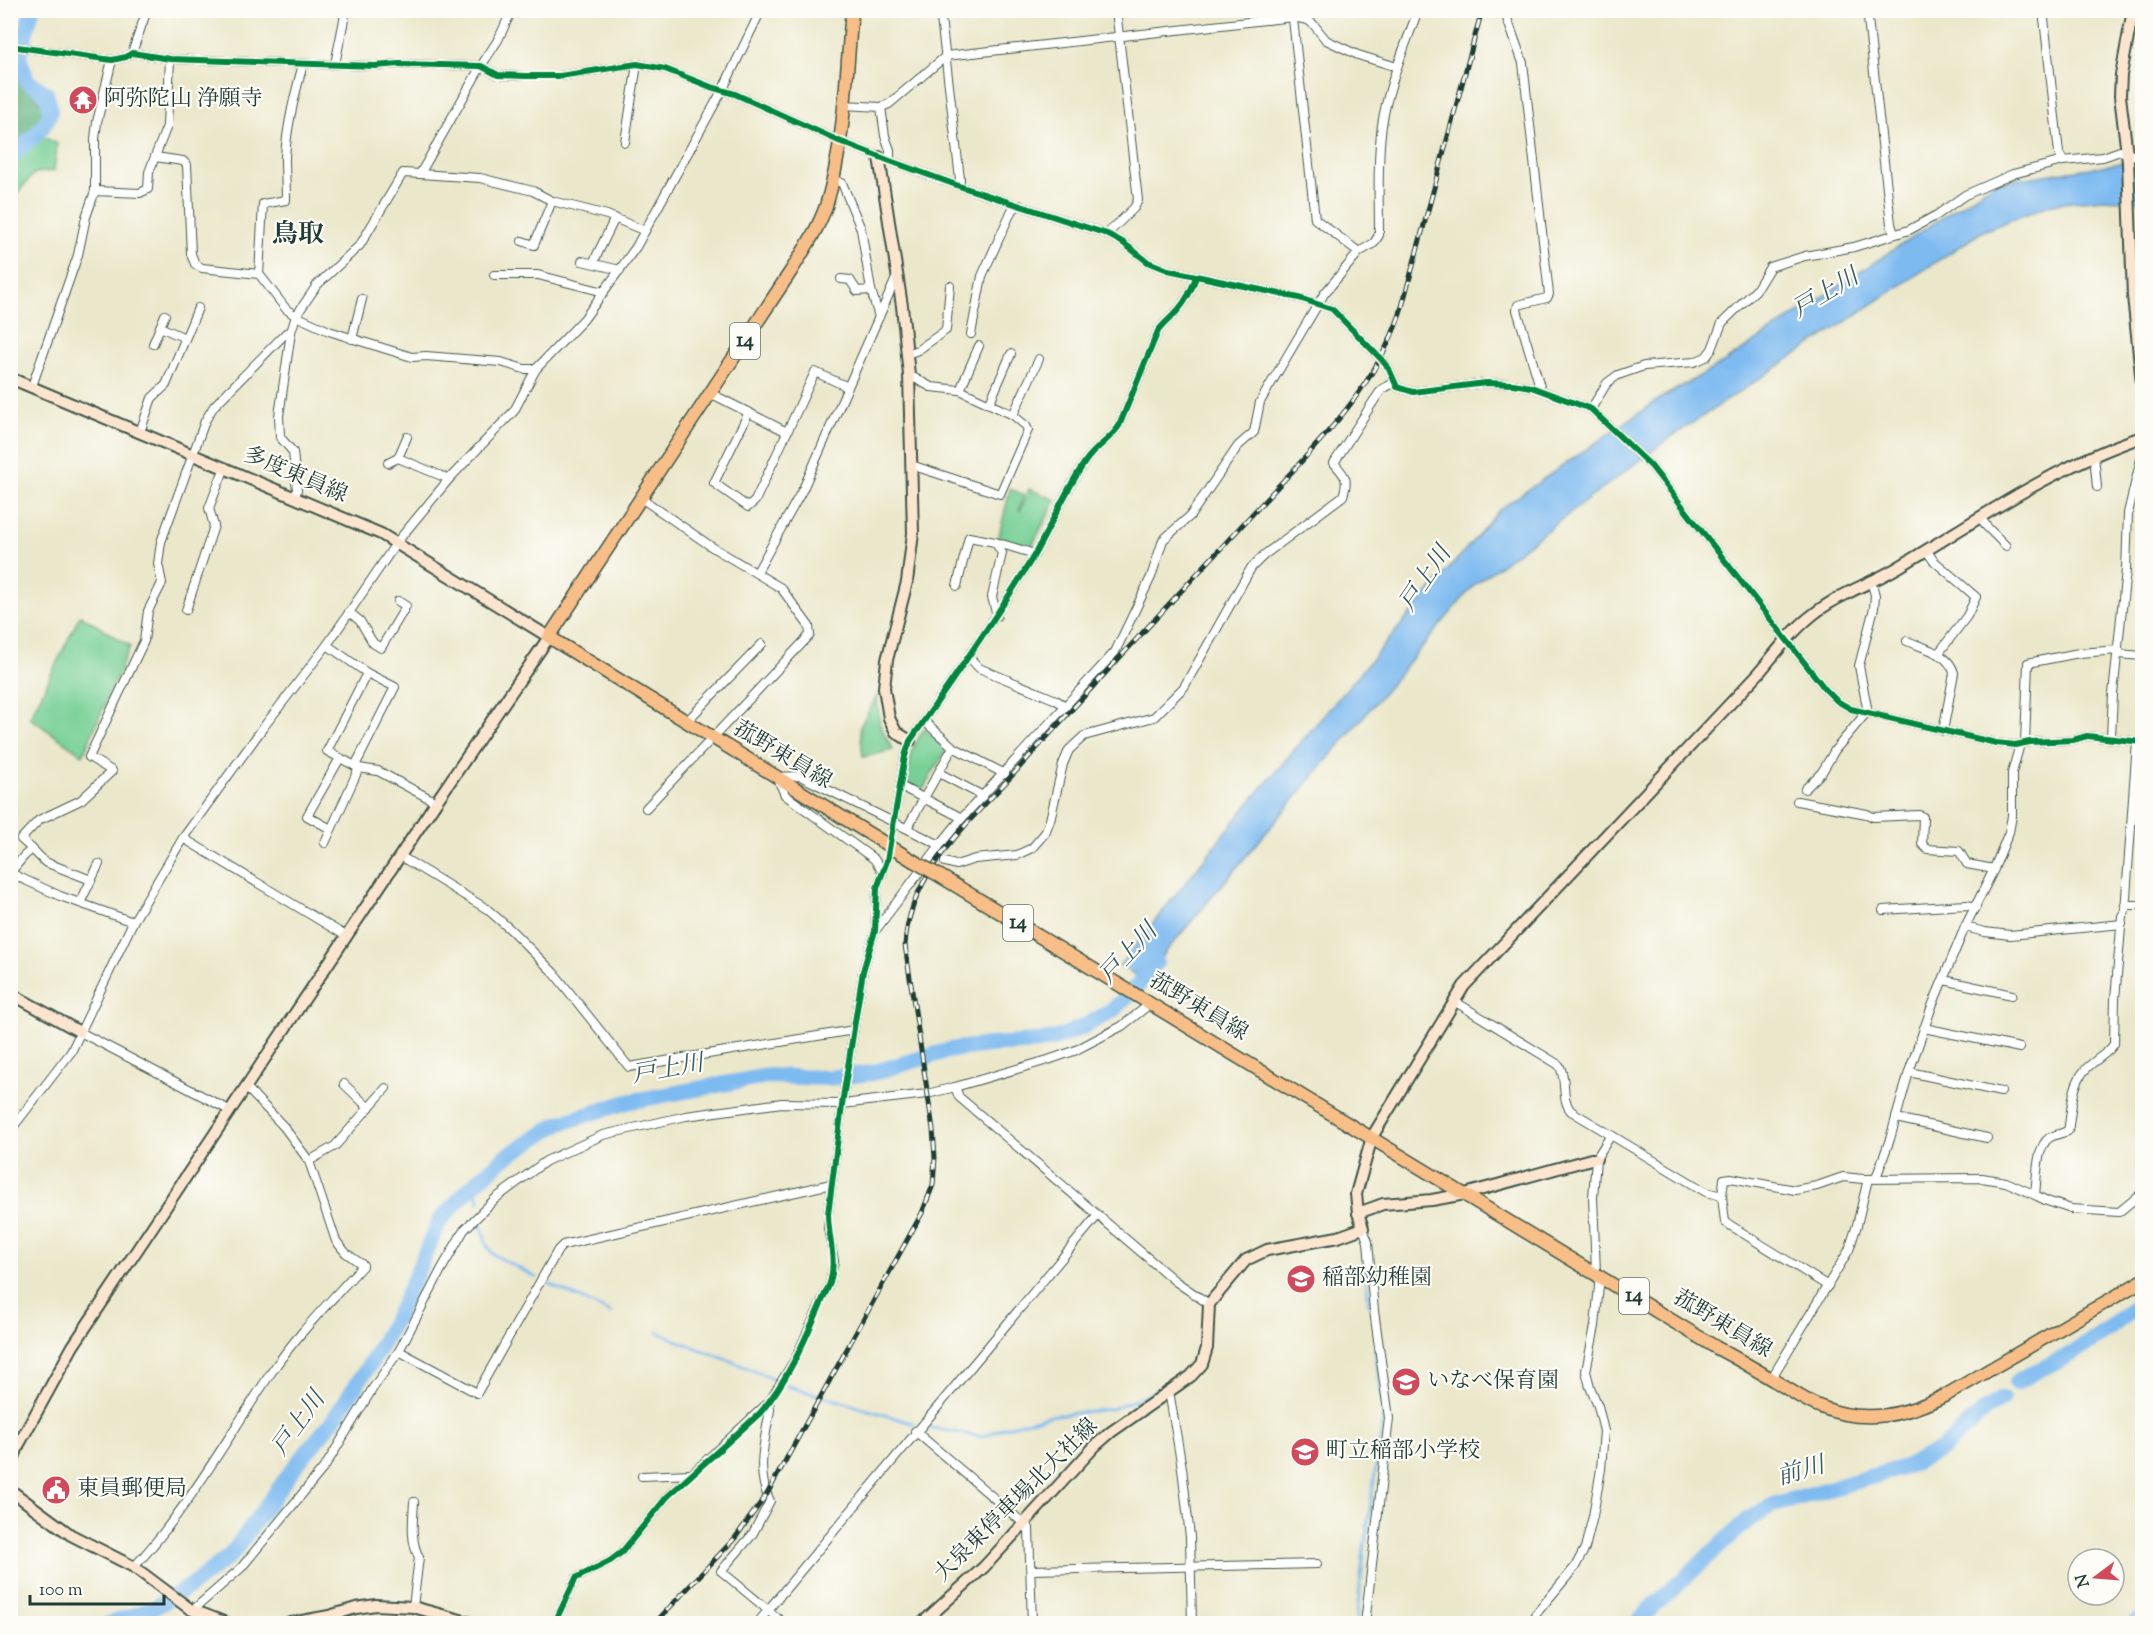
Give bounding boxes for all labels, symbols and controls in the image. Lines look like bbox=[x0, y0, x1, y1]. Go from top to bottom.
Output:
temple icon: 阿弥陀山 浄願寺 bbox=[67, 84, 99, 116]
place label: 阿弥陀山 浄願寺 bbox=[104, 84, 263, 116]
district label: 鳥取 bbox=[272, 217, 324, 254]
water label: 戸上川 bbox=[1786, 259, 1868, 327]
road number: 14 bbox=[730, 323, 760, 359]
street label: 多度東員線 bbox=[238, 440, 352, 512]
water label: 戸上川 bbox=[1392, 537, 1462, 618]
street label: 菰野東員線 bbox=[727, 714, 837, 798]
road number: 14 bbox=[1003, 905, 1033, 941]
water label: 戸上川 bbox=[1092, 914, 1168, 992]
street label: 菰野東員線 bbox=[1143, 966, 1253, 1050]
water label: 戸上川 bbox=[630, 1046, 709, 1093]
school or university icon: 稲部幼稚園 bbox=[1285, 1263, 1317, 1295]
place label: 稲部幼稚園 bbox=[1322, 1263, 1432, 1295]
road number: 14 bbox=[1619, 1278, 1649, 1314]
street label: 菰野東員線 bbox=[1667, 1283, 1777, 1367]
school or university icon: いなべ保育園 bbox=[1390, 1366, 1422, 1398]
place label: いなべ保育園 bbox=[1427, 1366, 1559, 1398]
water label: 戸上川 bbox=[264, 1382, 336, 1463]
street label: 大泉東停車場北大社線 bbox=[928, 1412, 1106, 1590]
school or university icon: 町立稲部小学校 bbox=[1289, 1436, 1321, 1468]
place label: 町立稲部小学校 bbox=[1326, 1436, 1480, 1468]
water label: 前川 bbox=[1773, 1448, 1832, 1495]
public building icon: 東員郵便局 bbox=[40, 1474, 72, 1506]
place label: 東員郵便局 bbox=[77, 1474, 187, 1506]
north arrow bbox=[2066, 1547, 2126, 1607]
scale bar bbox=[30, 1568, 164, 1606]
text: N bbox=[2071, 1571, 2097, 1590]
text: 100 m bbox=[39, 1578, 83, 1604]

